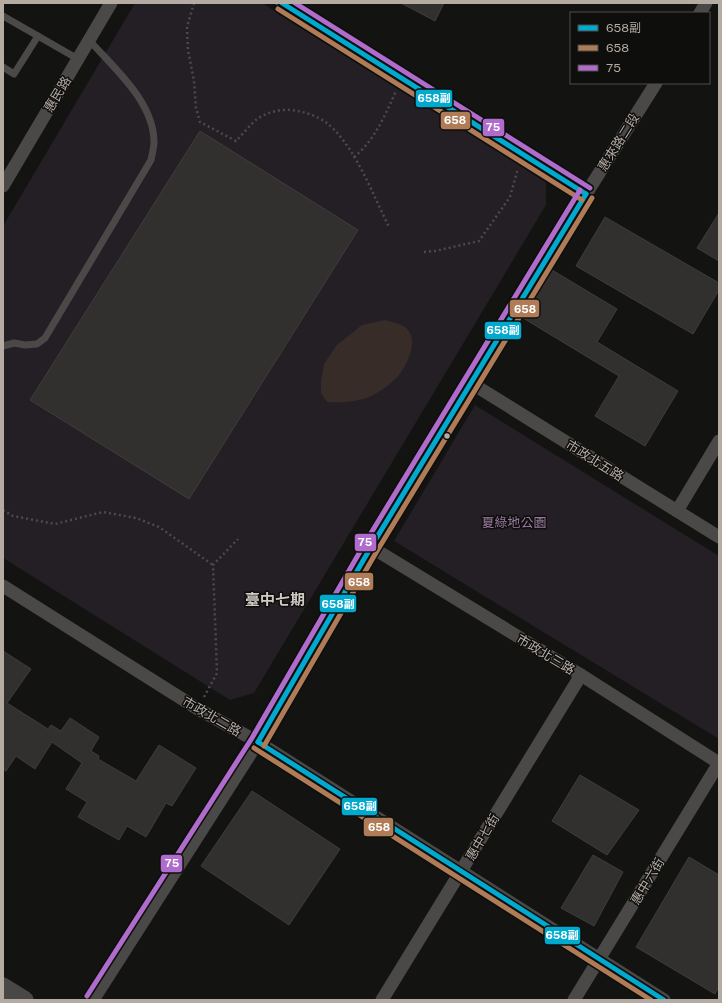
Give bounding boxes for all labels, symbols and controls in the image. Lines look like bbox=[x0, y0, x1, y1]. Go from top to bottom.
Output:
legend bbox=[570, 12, 710, 84]
text: 658副 bbox=[606, 21, 641, 35]
text: 658 bbox=[606, 41, 629, 55]
text: 75 bbox=[606, 61, 621, 75]
street label: 惠民路 bbox=[41, 74, 74, 115]
line badge: 658副 bbox=[415, 89, 453, 108]
text: 658副 bbox=[417, 92, 451, 104]
line badge: 658 bbox=[440, 111, 471, 130]
street label: 惠來路二段 bbox=[595, 111, 642, 174]
text: 658 bbox=[444, 114, 466, 126]
line badge: 75 bbox=[482, 118, 505, 137]
text: 75 bbox=[486, 121, 500, 133]
line badge: 658 bbox=[509, 299, 540, 318]
text: 658 bbox=[514, 303, 536, 315]
line badge: 658副 bbox=[484, 321, 522, 340]
text: 658副 bbox=[486, 324, 520, 336]
unlabelled marker bbox=[442, 431, 452, 441]
street label: 市政北五路 bbox=[563, 437, 626, 484]
park label: 夏綠地公園 bbox=[481, 515, 547, 530]
line badge: 75 bbox=[354, 533, 377, 552]
text: 75 bbox=[358, 536, 372, 548]
line badge: 658 bbox=[344, 572, 374, 591]
text: 658 bbox=[348, 576, 370, 588]
district label: 臺中七期 bbox=[245, 591, 305, 608]
line badge: 658副 bbox=[319, 594, 357, 613]
text: 658副 bbox=[321, 598, 355, 610]
street label: 市政北三路 bbox=[514, 631, 577, 678]
street label: 市政北二路 bbox=[180, 694, 244, 739]
line badge: 658副 bbox=[341, 797, 378, 816]
text: 658副 bbox=[343, 800, 377, 812]
street label: 惠中七街 bbox=[463, 811, 502, 863]
line badge: 658 bbox=[363, 817, 394, 837]
text: 658 bbox=[368, 821, 390, 833]
line badge: 75 bbox=[160, 854, 183, 873]
street label: 惠中六街 bbox=[628, 855, 667, 907]
text: 75 bbox=[165, 857, 179, 869]
line badge: 658副 bbox=[544, 926, 581, 945]
text: 658副 bbox=[545, 929, 579, 941]

